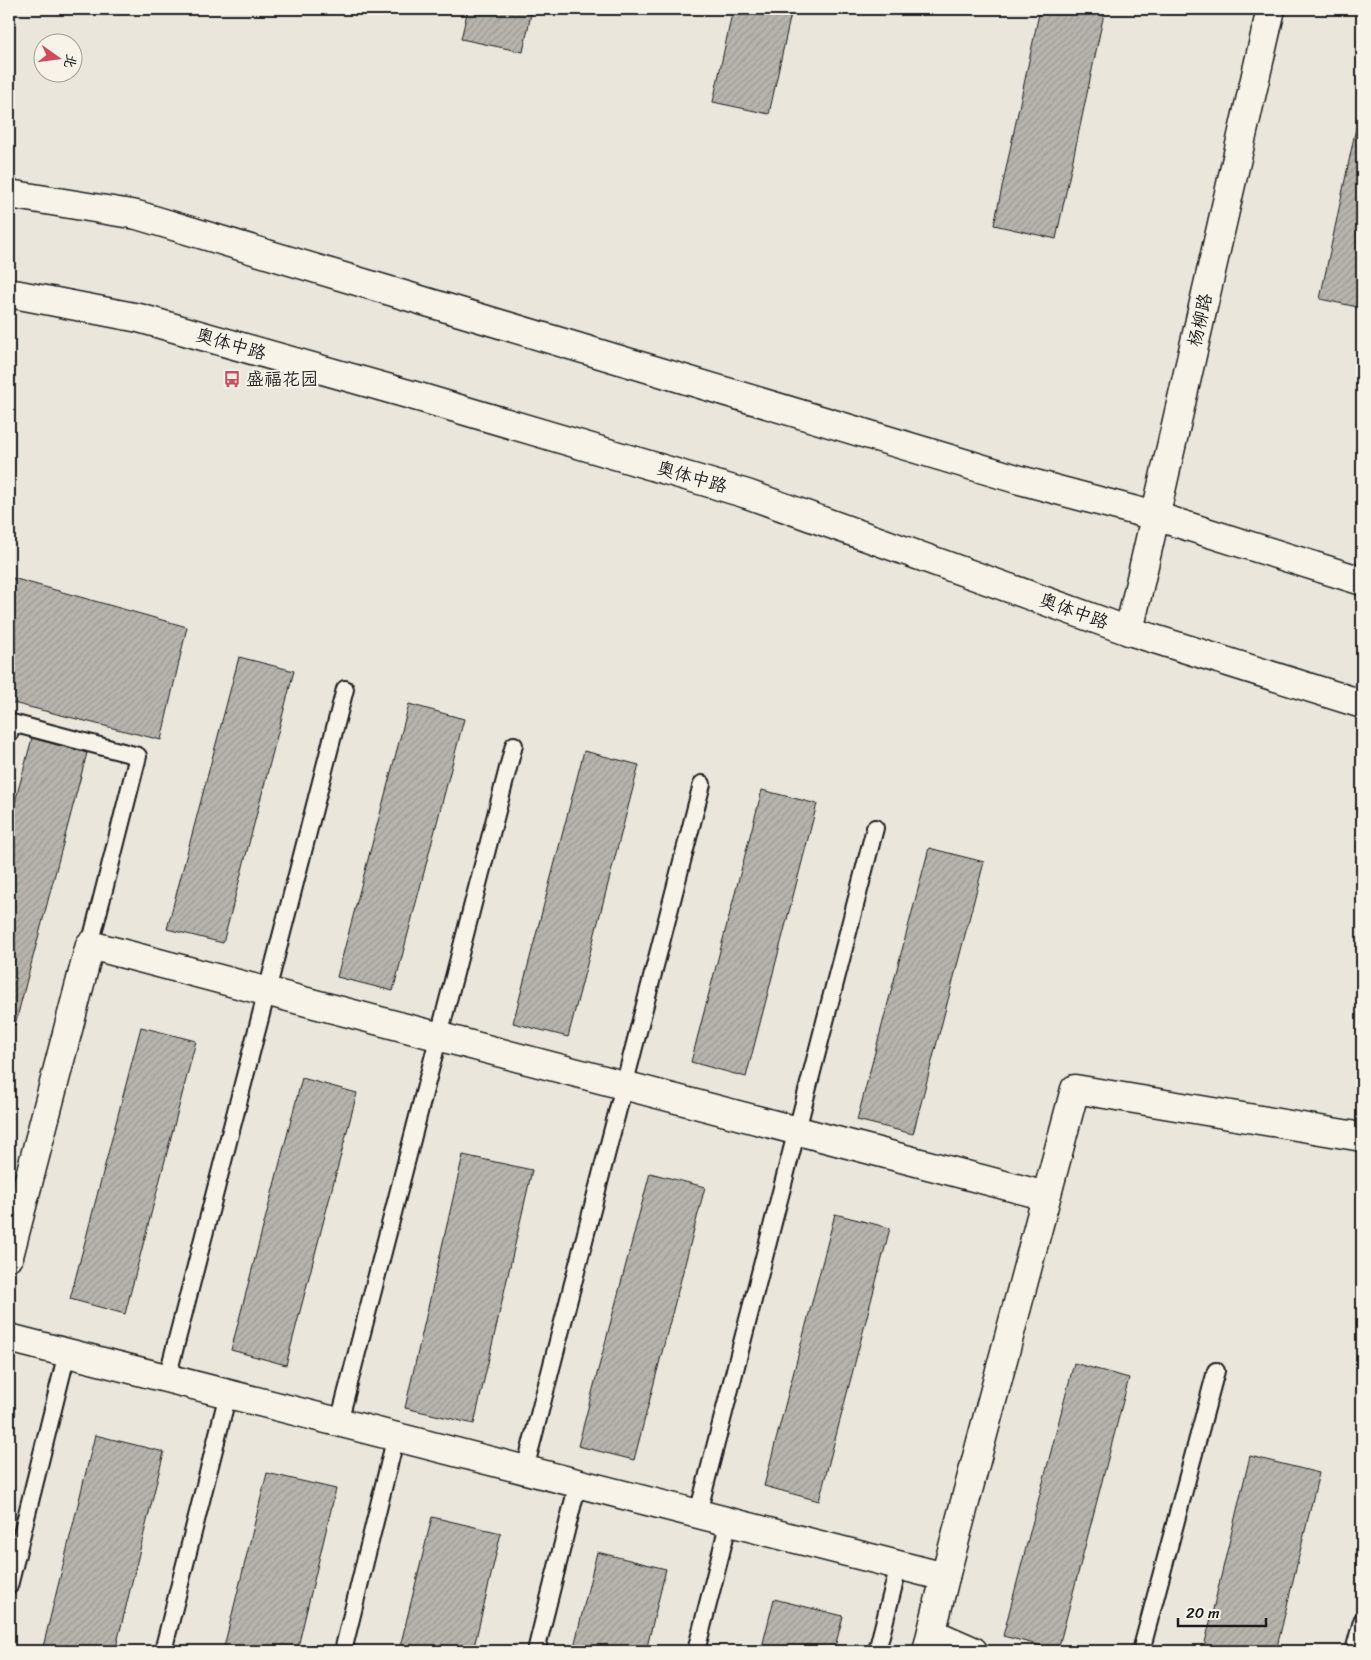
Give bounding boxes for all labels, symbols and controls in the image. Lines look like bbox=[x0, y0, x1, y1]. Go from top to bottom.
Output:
north arrow bbox=[32, 32, 82, 82]
text: 北 bbox=[56, 51, 84, 71]
street label: 杨柳路 bbox=[1178, 290, 1222, 350]
street label: 奥体中路 bbox=[192, 319, 270, 369]
place label: 盛福花园 bbox=[246, 363, 318, 395]
bus stop icon: 盛福花园 bbox=[222, 369, 242, 389]
street label: 奥体中路 bbox=[653, 452, 731, 502]
street label: 奥体中路 bbox=[1035, 584, 1113, 638]
scale bar bbox=[1178, 1595, 1266, 1627]
text: 20 m bbox=[1186, 1600, 1220, 1626]

